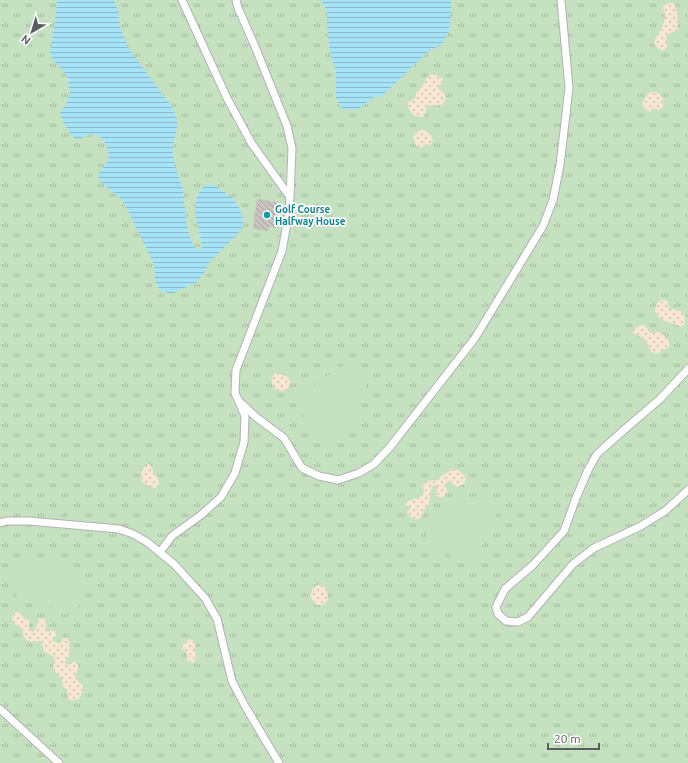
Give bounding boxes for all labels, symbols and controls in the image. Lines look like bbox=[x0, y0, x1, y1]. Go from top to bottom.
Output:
north arrow bbox=[12, 12, 52, 52]
text: N bbox=[19, 33, 33, 47]
place label: Golf Course Halfway House bbox=[275, 204, 346, 227]
marker: Golf Course Halfway House bbox=[262, 210, 272, 220]
scale bar bbox=[548, 725, 599, 751]
text: 20 m bbox=[554, 732, 581, 745]

